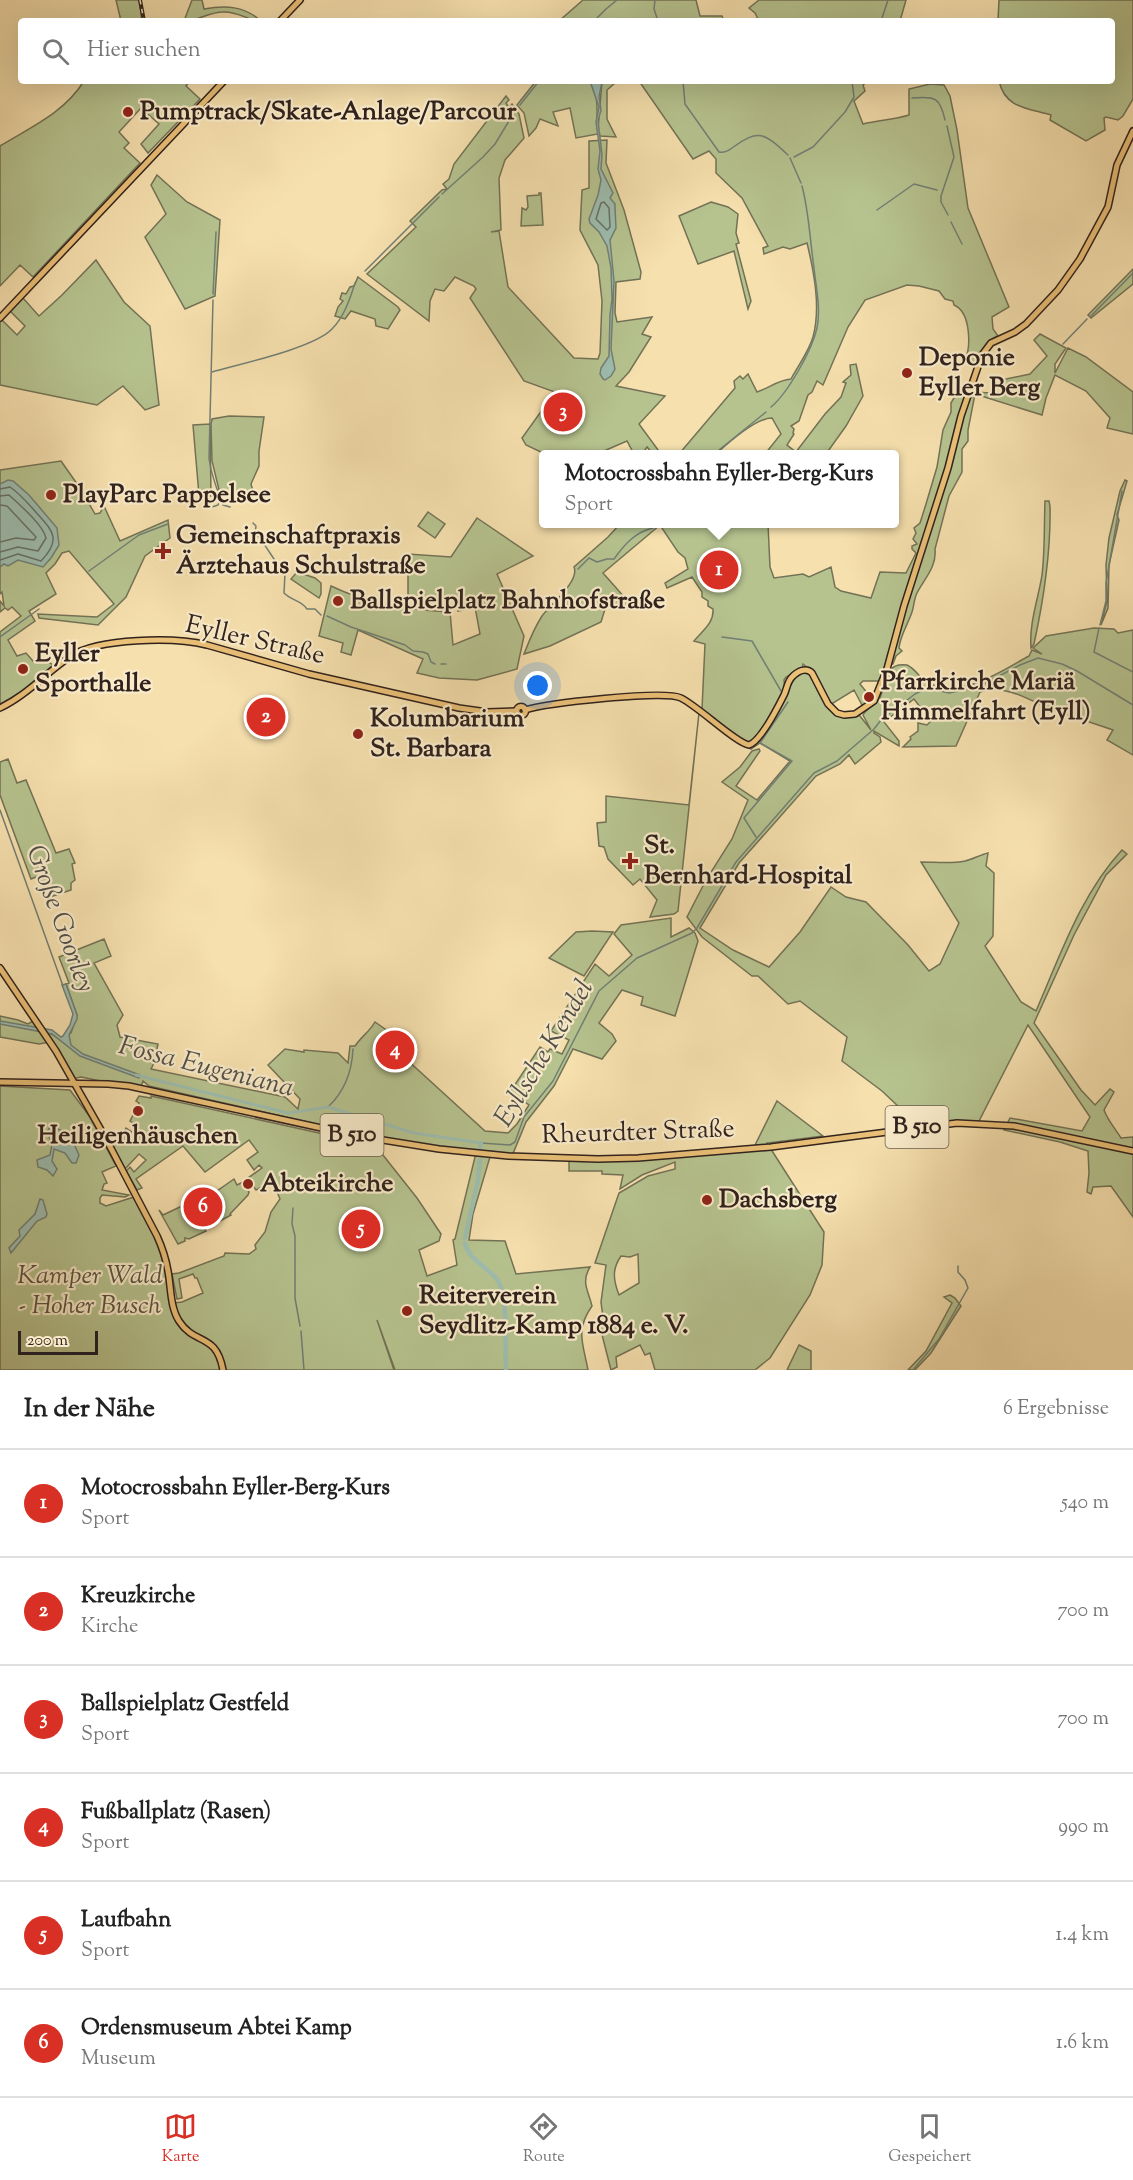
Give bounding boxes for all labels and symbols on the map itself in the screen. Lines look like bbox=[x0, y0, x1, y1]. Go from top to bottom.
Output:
place label: Pumptrack/Skate-Anlage/Parcour bbox=[140, 94, 517, 131]
marker: Pumptrack/Skate-Anlage/Parcour bbox=[121, 105, 135, 119]
place label: Deponie Eyller Berg bbox=[919, 340, 1040, 407]
marker: Deponie Eyller Berg bbox=[900, 366, 914, 380]
pin: 3 bbox=[544, 390, 582, 434]
place label: PlayParc Pappelsee bbox=[63, 477, 271, 514]
marker: PlayParc Pappelsee bbox=[44, 488, 58, 502]
place label: Gemeinschaftpraxis Ärztehaus Schulstraße bbox=[176, 518, 426, 585]
marker: Gemeinschaftpraxis Ärztehaus Schulstraße bbox=[154, 542, 172, 560]
pin: 1 bbox=[700, 548, 738, 592]
place label: Ballspielplatz Bahnhofstraße bbox=[350, 583, 665, 620]
marker: Ballspielplatz Bahnhofstraße bbox=[331, 594, 345, 608]
street label: Eyller Straße bbox=[182, 607, 328, 675]
place label: Eyller Sporthalle bbox=[35, 636, 151, 703]
marker: Eyller Sporthalle bbox=[16, 662, 30, 676]
place label: Pfarrkirche Mariä Himmelfahrt (Eyll) bbox=[881, 664, 1091, 731]
your location bbox=[523, 671, 552, 700]
marker: Pfarrkirche Mariä Himmelfahrt (Eyll) bbox=[862, 690, 876, 704]
pin: 2 bbox=[246, 694, 286, 740]
place label: Kolumbarium St. Barbara bbox=[370, 701, 525, 768]
marker: Kolumbarium St. Barbara bbox=[351, 727, 365, 741]
place label: St. Bernhard-Hospital bbox=[644, 828, 853, 895]
water label: Große Goorley bbox=[14, 840, 104, 998]
marker: St. Bernhard-Hospital bbox=[621, 852, 639, 870]
water label: Eyllsche Kendel bbox=[486, 973, 604, 1135]
water label: Fossa Eugeniana bbox=[114, 1027, 298, 1109]
pin: 4 bbox=[376, 1028, 414, 1072]
marker: Heiligenhäuschen bbox=[131, 1104, 145, 1118]
road number: B 510 bbox=[886, 1106, 948, 1148]
street label: Rheurdter Straße bbox=[541, 1111, 735, 1155]
road number: B 510 bbox=[320, 1114, 384, 1156]
place label: Heiligenhäuschen bbox=[38, 1118, 239, 1155]
place label: Abteikirche bbox=[260, 1166, 393, 1203]
marker: Abteikirche bbox=[241, 1177, 255, 1191]
place label: Dachsberg bbox=[719, 1182, 837, 1219]
pin: 6 bbox=[184, 1184, 222, 1230]
marker: Dachsberg bbox=[700, 1193, 714, 1207]
pin: 5 bbox=[342, 1206, 380, 1252]
park label: Kamper Wald - Hoher Busch bbox=[17, 1258, 163, 1325]
place label: Reiterverein Seydlitz-Kamp 1884 e. V. bbox=[419, 1278, 688, 1345]
marker: Reiterverein Seydlitz-Kamp 1884 e. V. bbox=[400, 1304, 414, 1318]
scale bar bbox=[18, 1328, 98, 1356]

